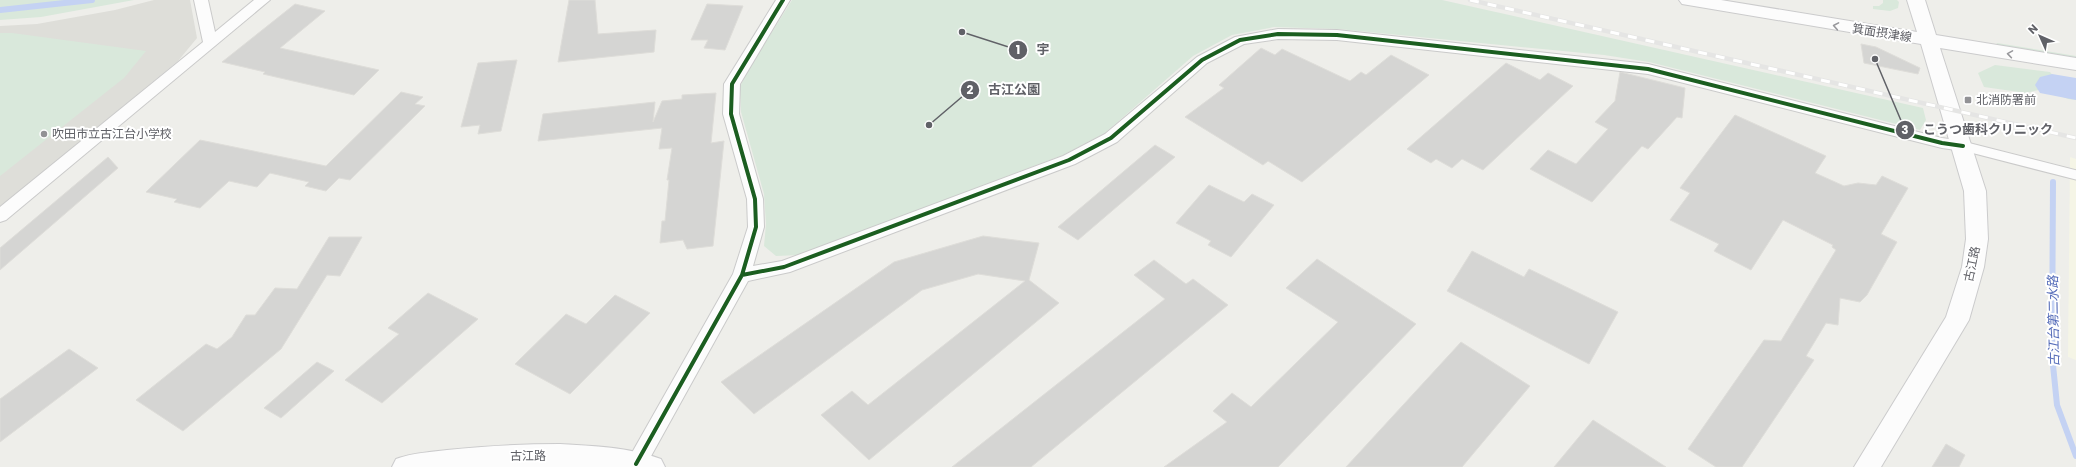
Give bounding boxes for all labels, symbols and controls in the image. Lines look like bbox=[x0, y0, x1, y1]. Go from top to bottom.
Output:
north arrow bbox=[2020, 16, 2060, 56]
street label: 箕面摂津線 bbox=[1851, 19, 1913, 46]
text: N bbox=[2024, 20, 2042, 38]
one-way arrow bbox=[1832, 22, 1839, 31]
callout: 宇 bbox=[1008, 37, 1057, 62]
text: 宇 bbox=[1036, 40, 1050, 59]
text: 1 bbox=[1016, 41, 1020, 58]
one-way arrow bbox=[2007, 50, 2013, 59]
callout: 古江公園 bbox=[960, 77, 1048, 102]
text: 古江公園 bbox=[988, 80, 1040, 99]
text: 2 bbox=[967, 81, 974, 98]
place label: 北消防署前 bbox=[1976, 91, 2036, 108]
marker: 北消防署前 bbox=[1963, 95, 1973, 105]
callout: こうつ歯科クリニック bbox=[1895, 117, 2061, 142]
text: こうつ歯科クリニック bbox=[1923, 120, 2053, 139]
text: 3 bbox=[1901, 121, 1909, 138]
place label: 吹田市立古江台小学校 bbox=[52, 125, 172, 142]
marker: 吹田市立古江台小学校 bbox=[39, 129, 49, 139]
street label: 古江路 bbox=[1959, 245, 1984, 283]
water label: 古江台第二水路 bbox=[2043, 274, 2064, 367]
street label: 古江路 bbox=[510, 447, 546, 464]

